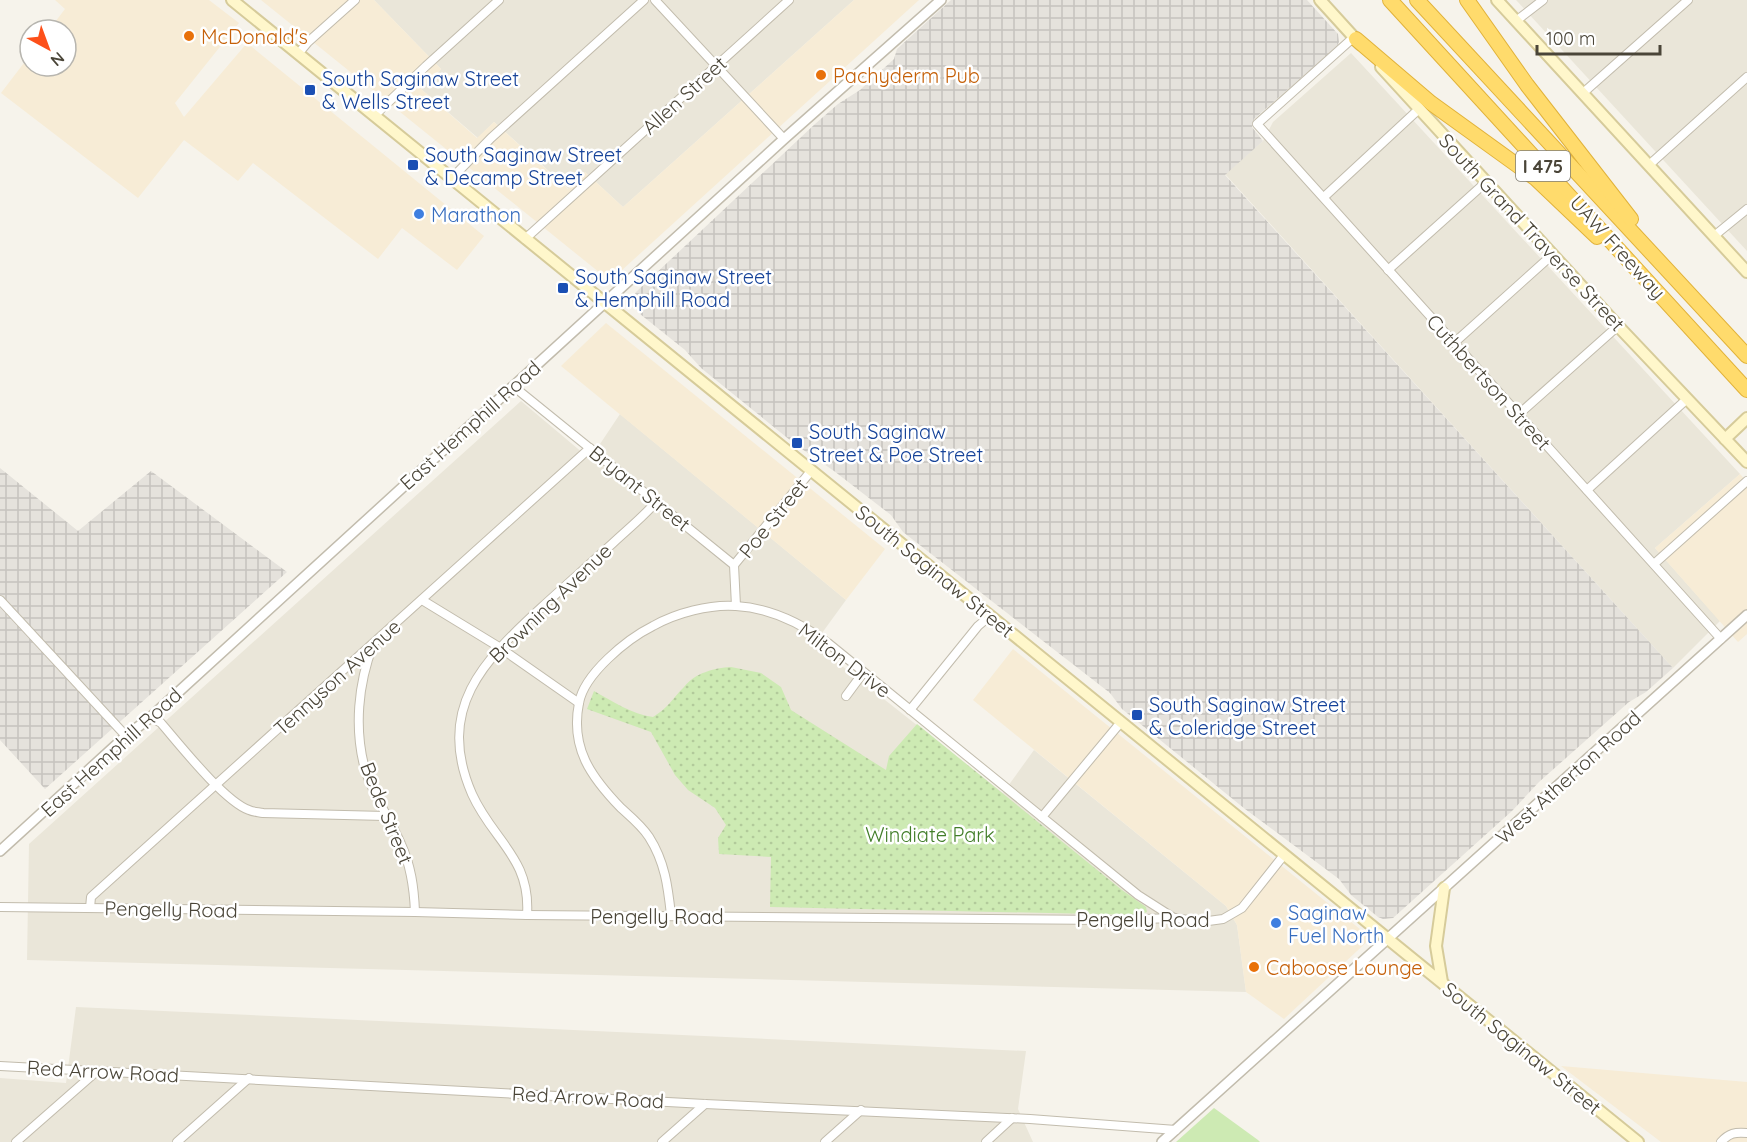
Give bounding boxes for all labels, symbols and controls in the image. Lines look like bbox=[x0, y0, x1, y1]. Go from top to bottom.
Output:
north arrow bbox=[18, 18, 78, 78]
scale bar bbox=[1537, 18, 1660, 56]
place label: McDonald's bbox=[201, 24, 308, 49]
text: 100 m bbox=[1546, 27, 1595, 50]
marker: McDonald's bbox=[182, 29, 196, 43]
text: N bbox=[47, 48, 69, 71]
street label: Allen Street bbox=[637, 50, 732, 139]
place label: Pachyderm Pub bbox=[833, 63, 980, 88]
place label: South Saginaw Street & Wells Street bbox=[322, 66, 519, 114]
marker: Pachyderm Pub bbox=[814, 68, 828, 82]
marker: South Saginaw Street & Wells Street bbox=[303, 83, 317, 97]
street label: South Grand Traverse Street bbox=[1434, 128, 1630, 336]
place label: South Saginaw Street & Decamp Street bbox=[425, 142, 622, 190]
road number: I 475 bbox=[1516, 151, 1570, 181]
marker: South Saginaw Street & Decamp Street bbox=[406, 158, 420, 172]
street label: UAW Freeway bbox=[1565, 190, 1671, 304]
place label: Marathon bbox=[431, 202, 521, 227]
marker: Marathon bbox=[412, 207, 426, 221]
place label: South Saginaw Street & Hemphill Road bbox=[575, 264, 772, 312]
marker: South Saginaw Street & Hemphill Road bbox=[556, 281, 570, 295]
street label: Cuthbertson Street bbox=[1421, 309, 1557, 455]
street label: East Hemphill Road bbox=[394, 355, 546, 495]
place label: South Saginaw Street & Poe Street bbox=[809, 419, 984, 467]
marker: South Saginaw Street & Poe Street bbox=[790, 436, 804, 450]
street label: Bryant Street bbox=[584, 440, 696, 536]
street label: Poe Street bbox=[733, 473, 813, 563]
street label: South Saginaw Street bbox=[851, 499, 1020, 643]
street label: Browning Avenue bbox=[483, 538, 617, 668]
street label: Tennyson Avenue bbox=[268, 613, 406, 741]
street label: Milton Drive bbox=[794, 617, 896, 703]
street label: East Hemphill Road bbox=[35, 682, 187, 822]
place label: South Saginaw Street & Coleridge Street bbox=[1149, 692, 1346, 740]
street label: West Atherton Road bbox=[1490, 705, 1646, 849]
marker: South Saginaw Street & Coleridge Street bbox=[1130, 708, 1144, 722]
street label: Bede Street bbox=[355, 758, 419, 868]
park label: Windiate Park bbox=[865, 822, 995, 847]
street label: Pengelly Road bbox=[104, 895, 238, 923]
place label: Saginaw Fuel North bbox=[1288, 900, 1384, 948]
street label: Pengelly Road bbox=[590, 904, 724, 929]
street label: Pengelly Road bbox=[1076, 907, 1210, 932]
marker: Saginaw Fuel North bbox=[1269, 916, 1283, 930]
place label: Caboose Lounge bbox=[1266, 955, 1423, 980]
marker: Caboose Lounge bbox=[1247, 960, 1261, 974]
street label: South Saginaw Street bbox=[1438, 976, 1607, 1120]
street label: Red Arrow Road bbox=[26, 1055, 180, 1087]
street label: Red Arrow Road bbox=[511, 1081, 665, 1113]

